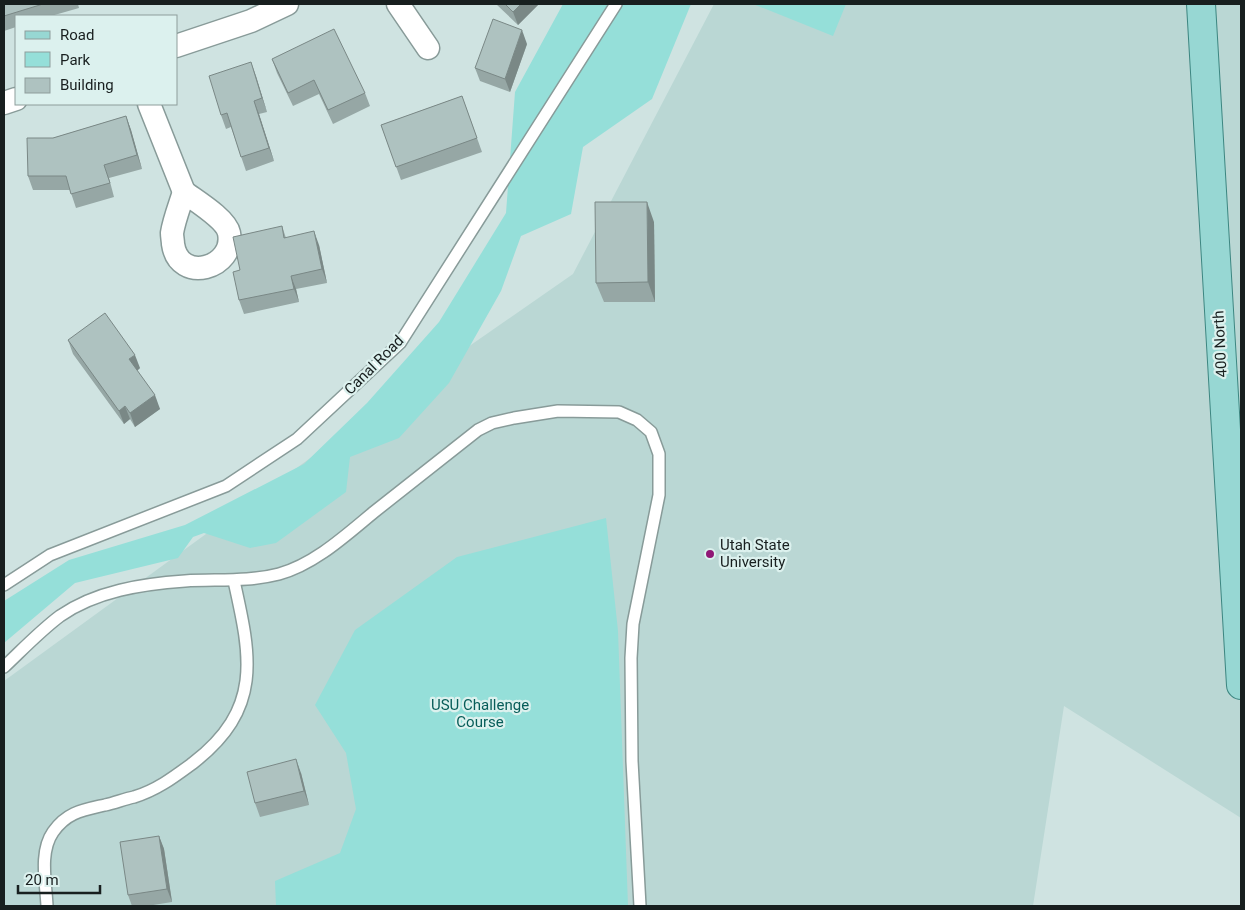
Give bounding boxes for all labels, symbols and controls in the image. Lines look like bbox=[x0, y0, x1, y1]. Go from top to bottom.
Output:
legend bbox=[15, 15, 178, 105]
text: Road bbox=[60, 26, 94, 44]
text: Park bbox=[60, 51, 91, 69]
text: Building bbox=[60, 76, 114, 94]
street label: 400 North bbox=[1209, 310, 1231, 378]
street label: Canal Road bbox=[341, 332, 407, 398]
place label: Utah State University bbox=[720, 536, 790, 571]
marker: Utah State University bbox=[704, 548, 716, 560]
park label: USU Challenge Course bbox=[431, 696, 529, 731]
scale bar bbox=[18, 862, 100, 894]
text: 20 m bbox=[25, 871, 59, 889]

